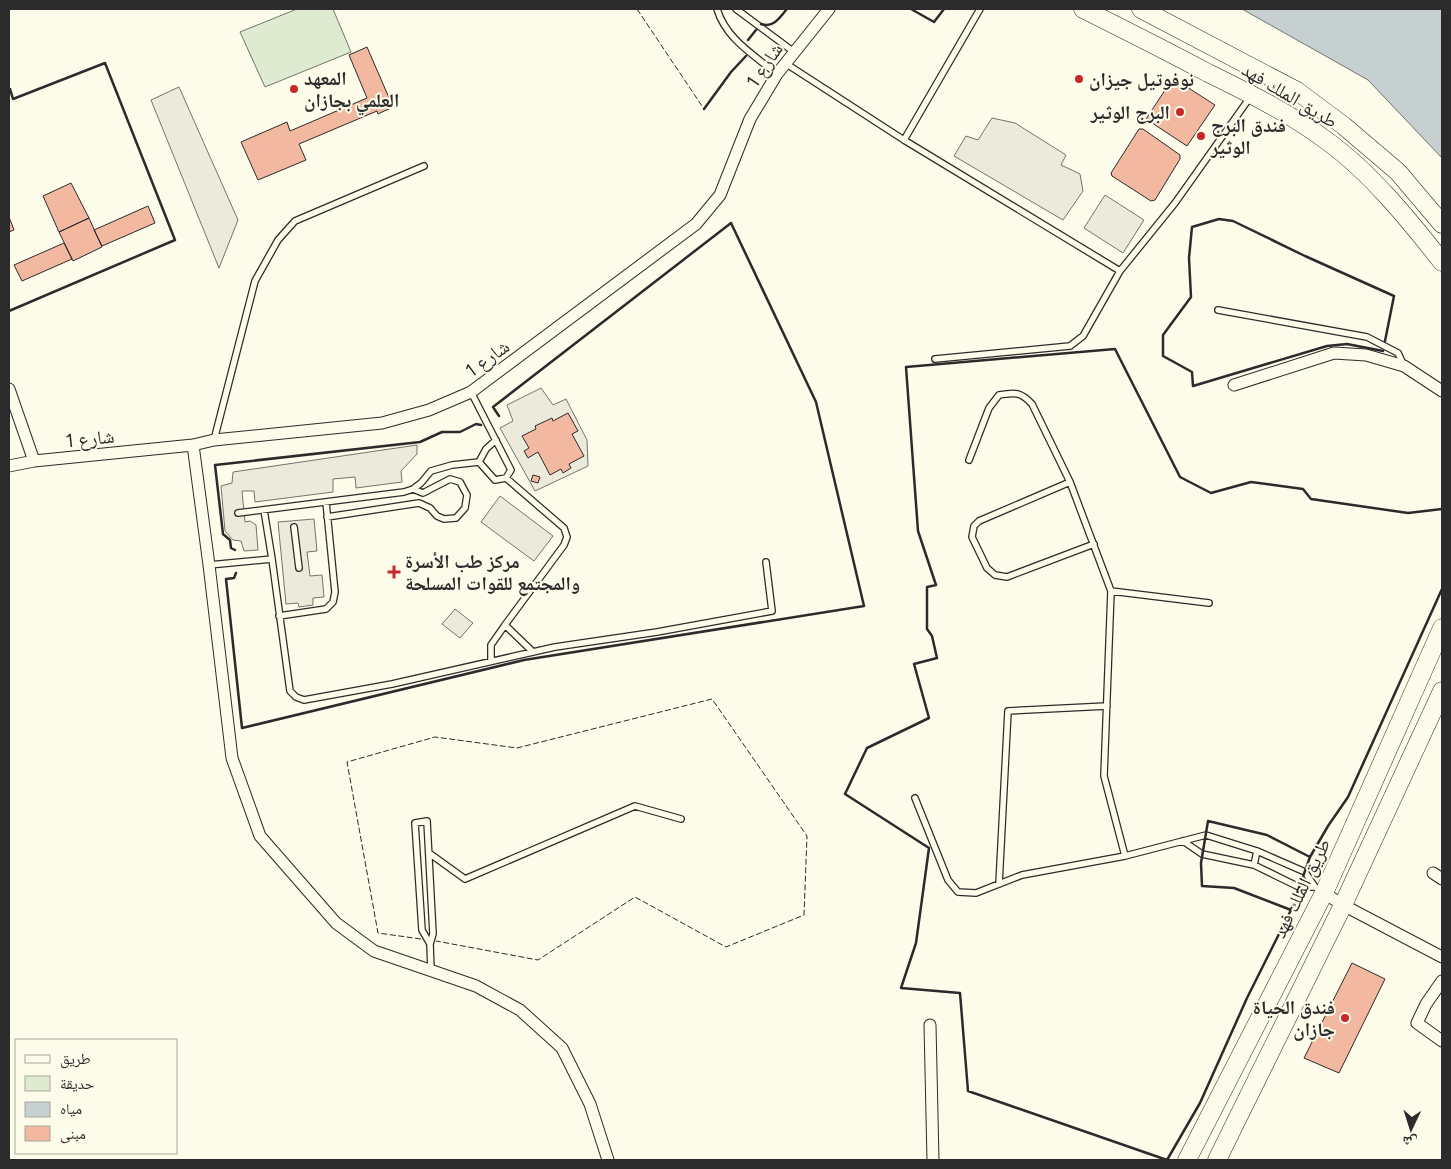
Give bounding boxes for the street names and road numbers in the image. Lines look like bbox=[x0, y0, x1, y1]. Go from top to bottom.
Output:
street label: شارع 1 bbox=[741, 39, 788, 92]
street label: طريق الملك فهد bbox=[1238, 58, 1342, 133]
street label: شارع 1 bbox=[461, 335, 514, 382]
street label: شارع 1 bbox=[65, 425, 115, 452]
street label: طريق الملك فهد bbox=[1268, 835, 1335, 942]

